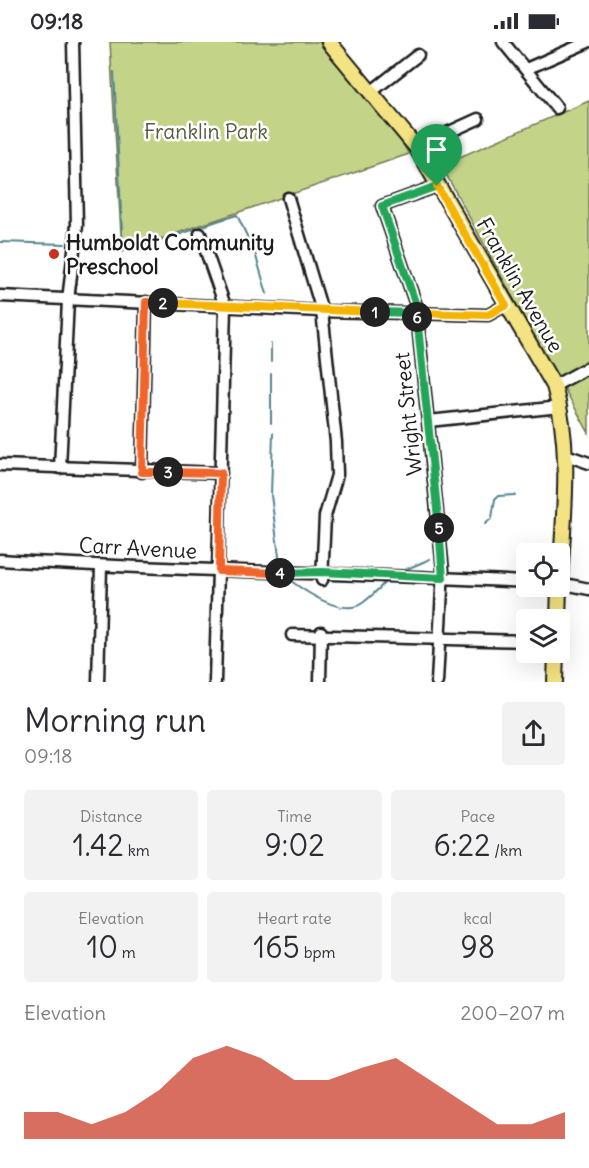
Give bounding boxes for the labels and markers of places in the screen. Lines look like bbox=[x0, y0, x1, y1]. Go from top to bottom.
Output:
pin bbox=[411, 124, 462, 186]
place label: Humboldt Community Preschool bbox=[66, 229, 275, 280]
marker: Humboldt Community Preschool bbox=[47, 247, 61, 261]
pin: 2 bbox=[148, 288, 178, 318]
pin: 1 bbox=[360, 297, 390, 327]
pin: 6 bbox=[402, 302, 432, 332]
pin: 3 bbox=[153, 457, 183, 487]
pin: 5 bbox=[424, 513, 454, 543]
pin: 4 bbox=[265, 558, 295, 588]

